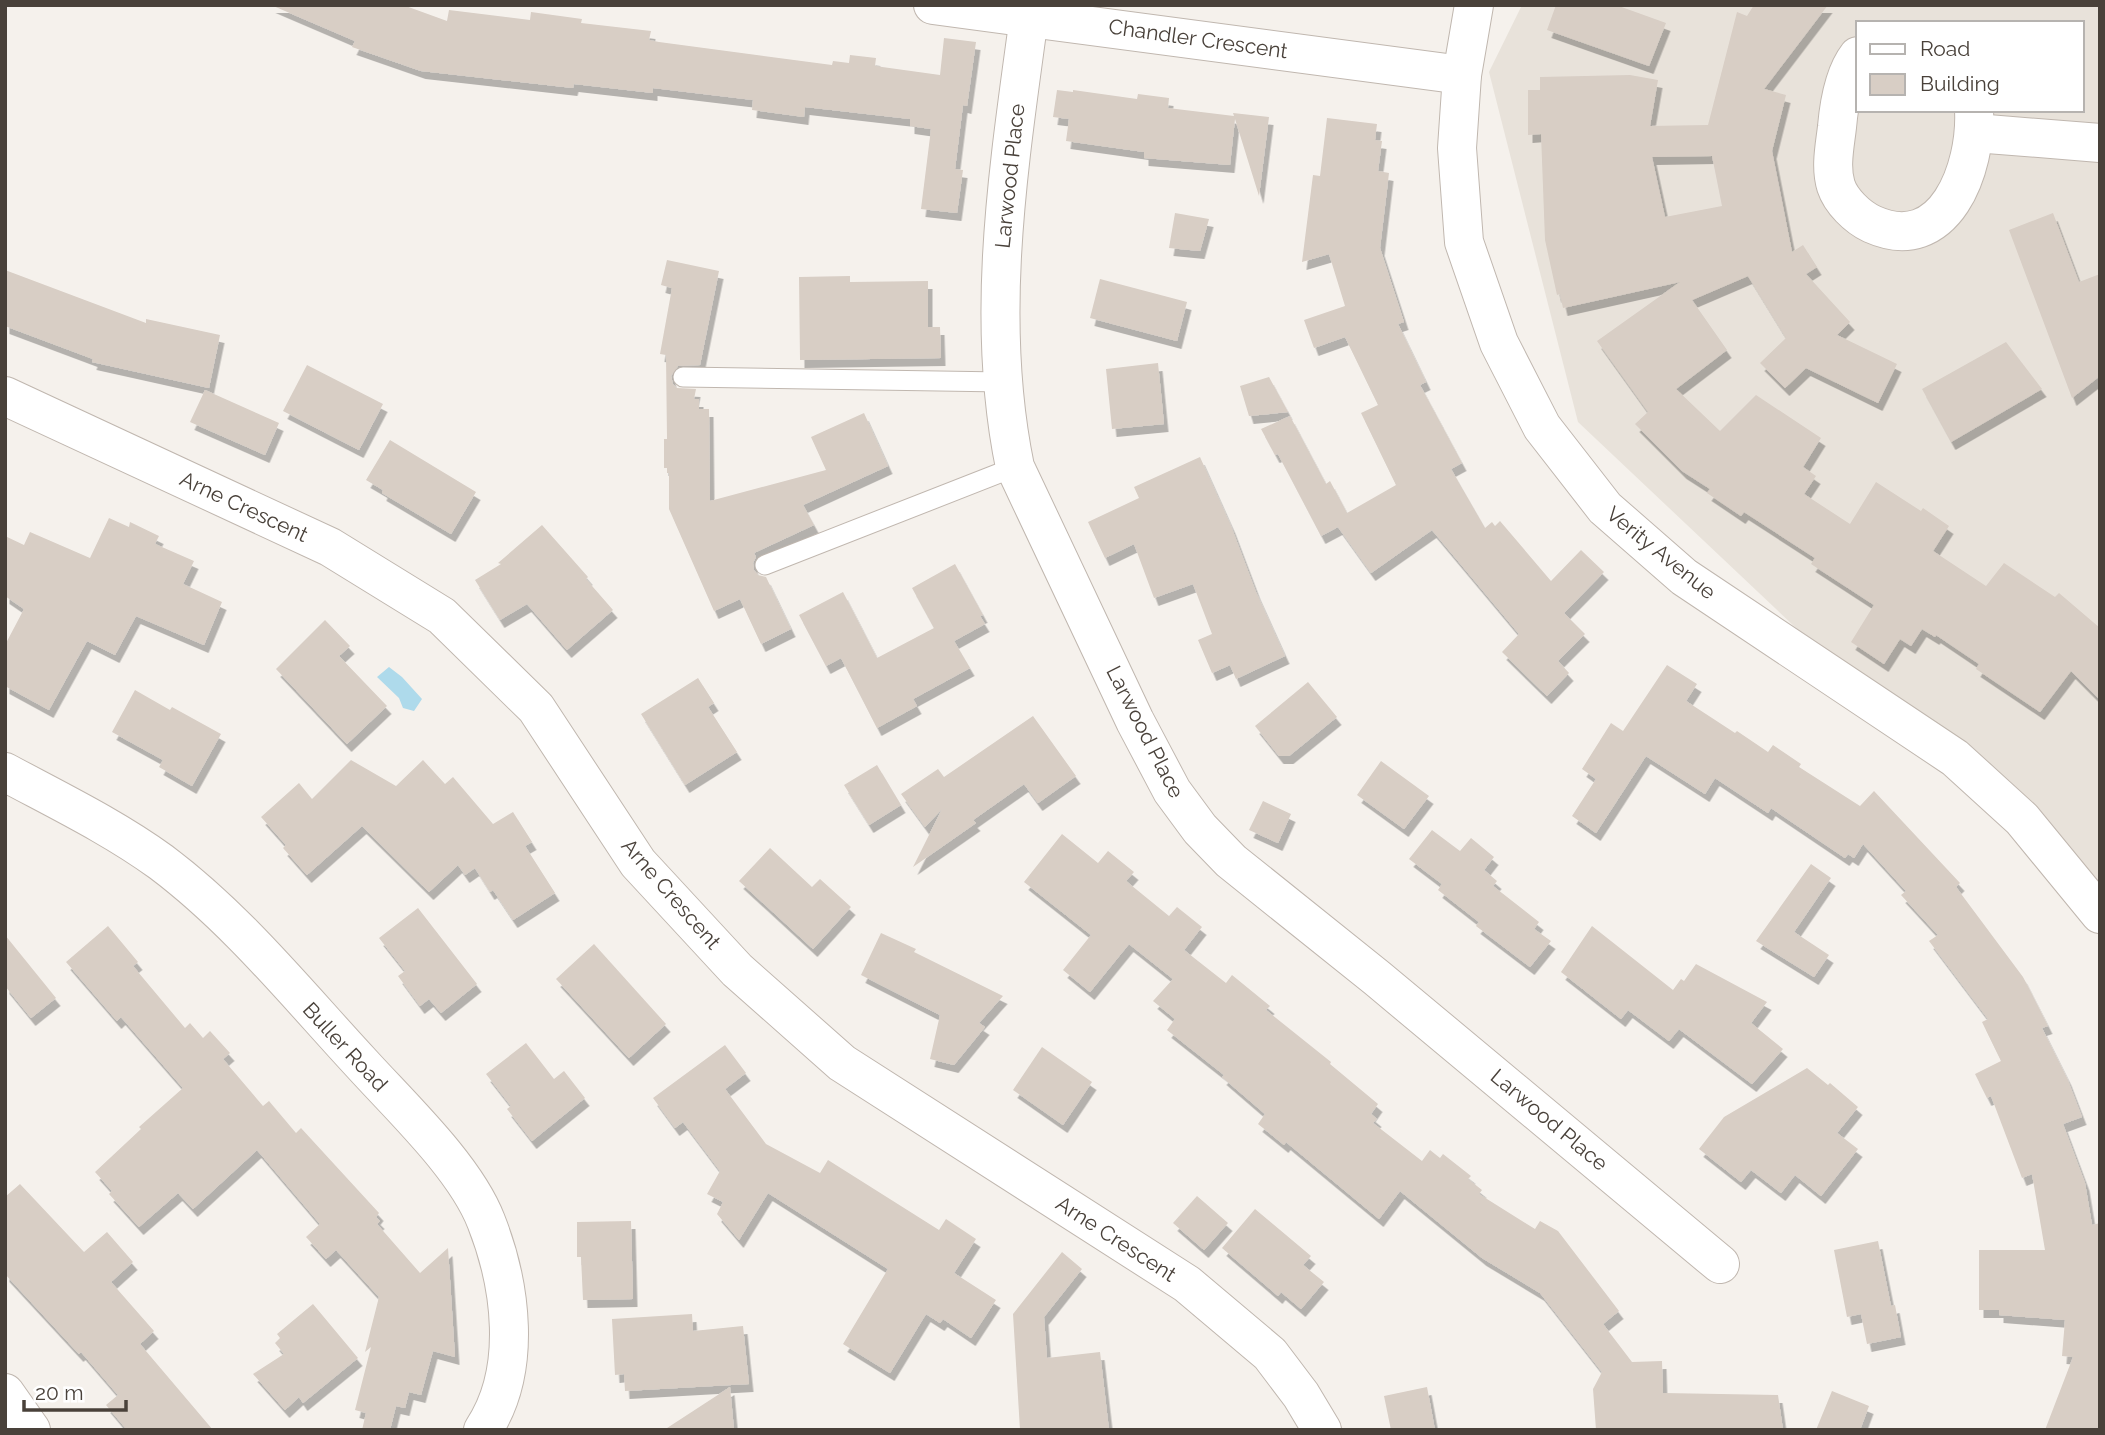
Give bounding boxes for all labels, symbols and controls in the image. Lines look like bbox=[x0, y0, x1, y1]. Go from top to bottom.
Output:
street label: Chandler Crescent bbox=[1107, 14, 1289, 63]
legend bbox=[1856, 21, 2084, 112]
text: Road bbox=[1920, 36, 1970, 61]
text: Building bbox=[1920, 71, 2000, 96]
street label: Larwood Place bbox=[989, 102, 1030, 249]
street label: Arne Crescent bbox=[176, 466, 312, 547]
street label: Verity Avenue bbox=[1602, 501, 1721, 604]
street label: Larwood Place bbox=[1101, 661, 1190, 802]
street label: Arne Crescent bbox=[617, 833, 726, 954]
street label: Buller Road bbox=[298, 997, 393, 1096]
street label: Larwood Place bbox=[1486, 1063, 1613, 1176]
street label: Arne Crescent bbox=[1051, 1190, 1181, 1287]
scale bar bbox=[24, 1368, 126, 1412]
text: 20 m bbox=[35, 1380, 83, 1405]

